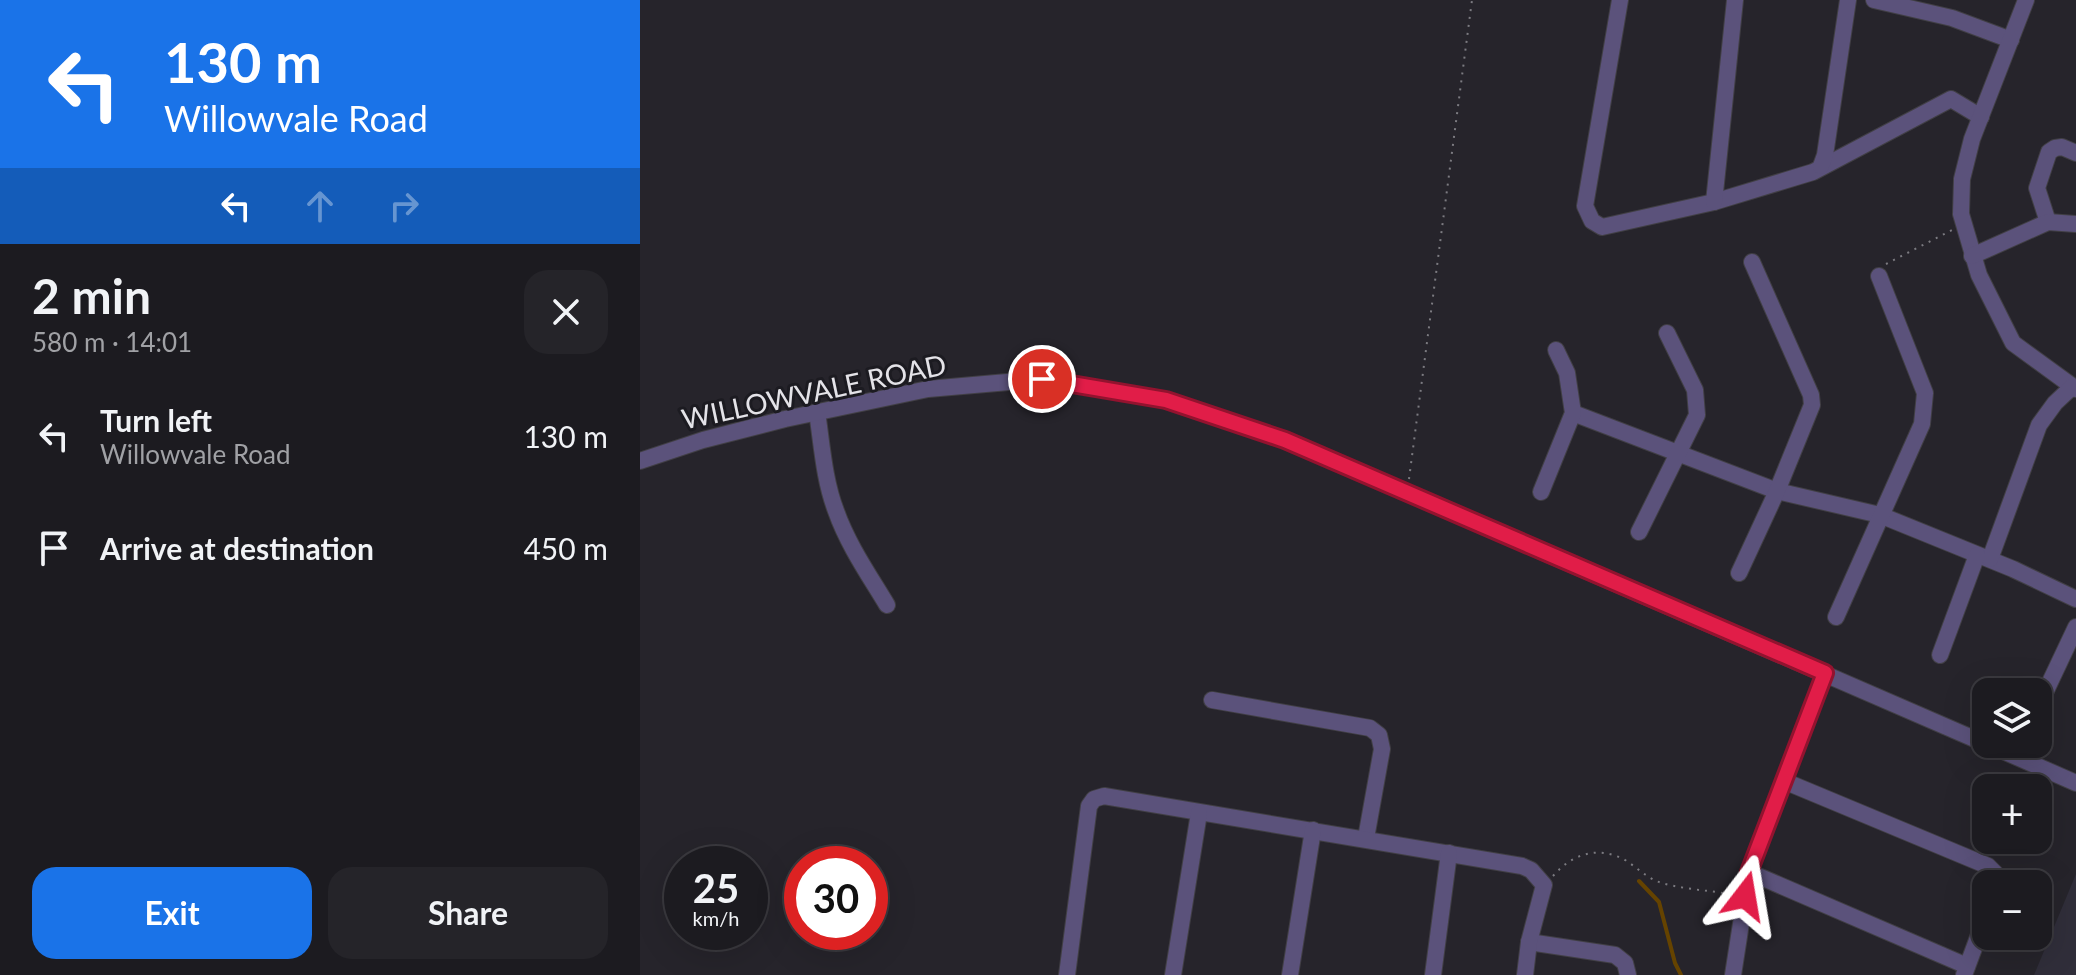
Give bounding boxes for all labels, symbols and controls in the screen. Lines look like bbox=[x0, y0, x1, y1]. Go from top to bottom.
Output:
text: 130 m bbox=[164, 28, 322, 95]
icon: left bbox=[32, 32, 136, 136]
text: Willowvale Road bbox=[164, 96, 428, 140]
icon: left bbox=[214, 184, 258, 228]
icon: ahead bbox=[298, 184, 342, 228]
icon: right bbox=[382, 184, 426, 228]
text: 2 min bbox=[32, 267, 151, 324]
button: close bbox=[524, 270, 608, 354]
text: 580 m · 14:01 bbox=[32, 326, 192, 358]
pin bbox=[1008, 345, 1076, 413]
street label: WILLOWVALE ROAD bbox=[679, 346, 949, 436]
icon: arrive bbox=[1020, 357, 1064, 401]
text: Turn left bbox=[100, 402, 212, 438]
icon: left bbox=[32, 414, 76, 458]
text: 130 m bbox=[523, 418, 608, 454]
text: Willowvale Road bbox=[100, 438, 291, 470]
icon: arrive bbox=[32, 526, 76, 570]
text: Arrive at destination bbox=[100, 530, 374, 566]
text: 450 m bbox=[523, 530, 608, 566]
map controls bbox=[1972, 678, 2052, 950]
button: layers bbox=[1972, 678, 2052, 758]
button: + bbox=[1972, 774, 2052, 854]
speed limit sign: 30 bbox=[784, 846, 888, 950]
position arrow bbox=[1703, 854, 1787, 938]
text: 25 bbox=[693, 864, 739, 912]
button: Exit bbox=[32, 867, 312, 959]
button: Share bbox=[328, 867, 608, 959]
button: − bbox=[1972, 870, 2052, 950]
text: km/h bbox=[693, 906, 739, 930]

